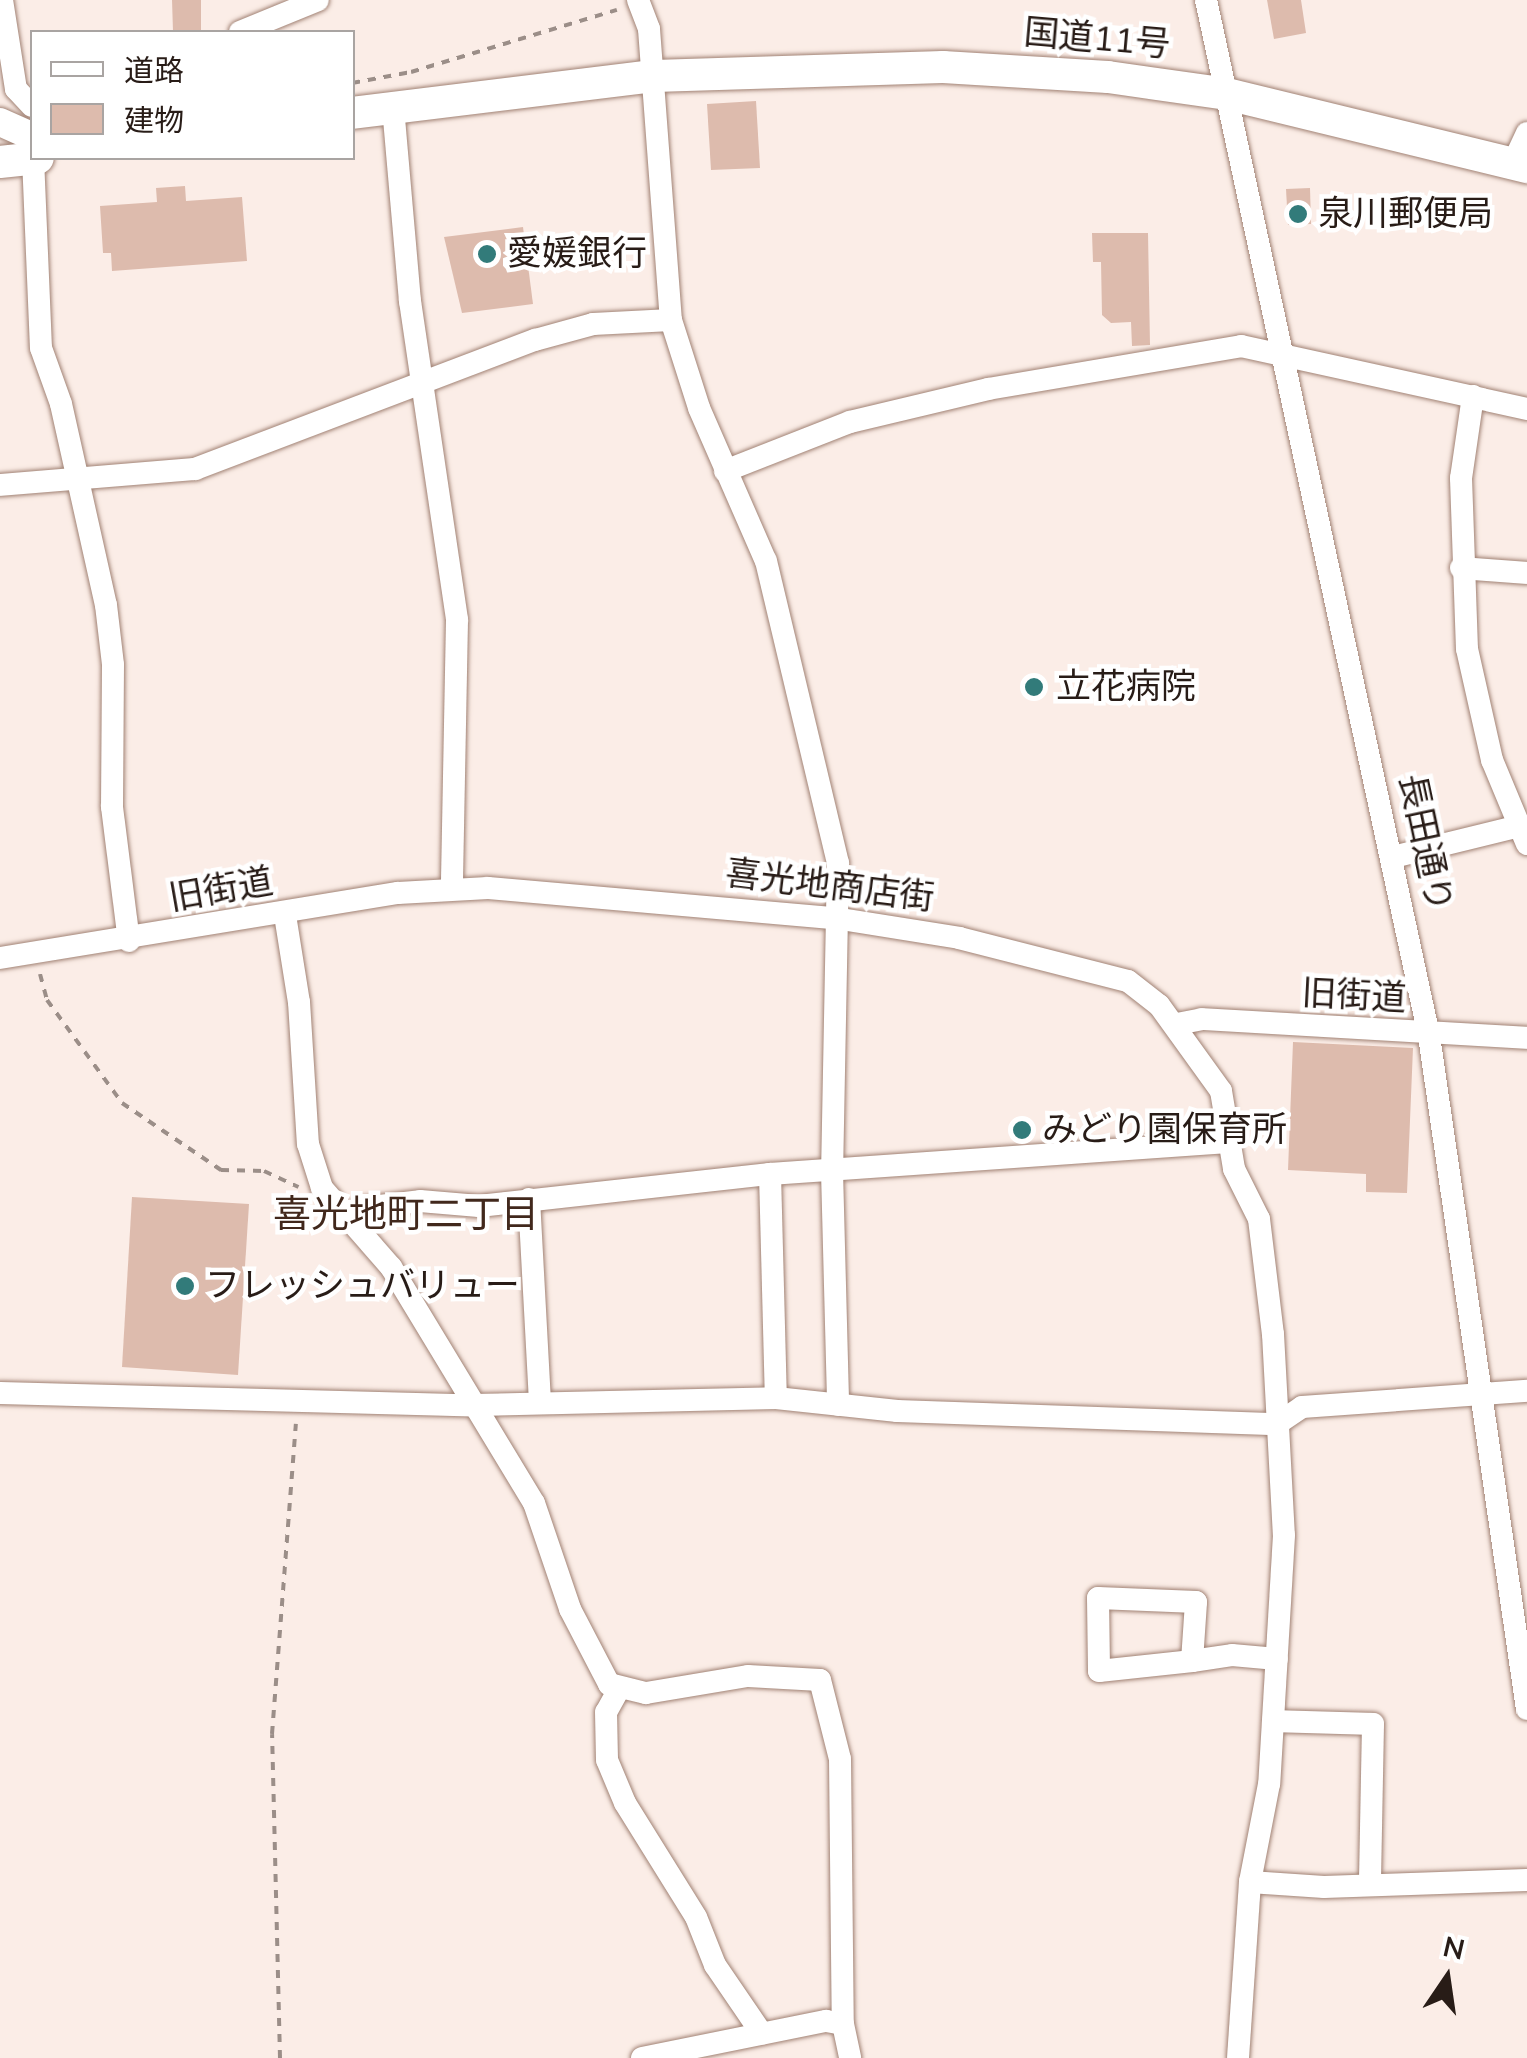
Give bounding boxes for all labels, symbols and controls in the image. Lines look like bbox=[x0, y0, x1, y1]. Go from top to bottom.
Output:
street label: 国道11号 bbox=[1022, 12, 1172, 66]
legend bbox=[30, 30, 355, 160]
text: 道路 bbox=[124, 51, 184, 92]
text: 建物 bbox=[124, 101, 184, 142]
place label: 泉川郵便局 bbox=[1318, 193, 1493, 235]
marker: 泉川郵便局 bbox=[1287, 203, 1309, 225]
place label: 愛媛銀行 bbox=[507, 233, 647, 275]
marker: 愛媛銀行 bbox=[476, 243, 498, 265]
place label: 立花病院 bbox=[1056, 666, 1196, 708]
marker: 立花病院 bbox=[1021, 674, 1047, 700]
street label: 長田通り bbox=[1390, 770, 1460, 916]
street label: 喜光地商店街 bbox=[723, 852, 937, 920]
street label: 旧街道 bbox=[166, 860, 276, 920]
street label: 旧街道 bbox=[1300, 972, 1408, 1020]
place label: みどり園保育所 bbox=[1042, 1109, 1287, 1151]
marker: みどり園保育所 bbox=[1011, 1119, 1033, 1141]
district label: 喜光地町二丁目 bbox=[273, 1192, 539, 1238]
place label: フレッシュバリュー bbox=[205, 1265, 520, 1307]
marker: フレッシュバリュー bbox=[174, 1275, 196, 1297]
north arrow bbox=[1397, 1928, 1497, 2028]
text: N bbox=[1439, 1928, 1468, 1970]

